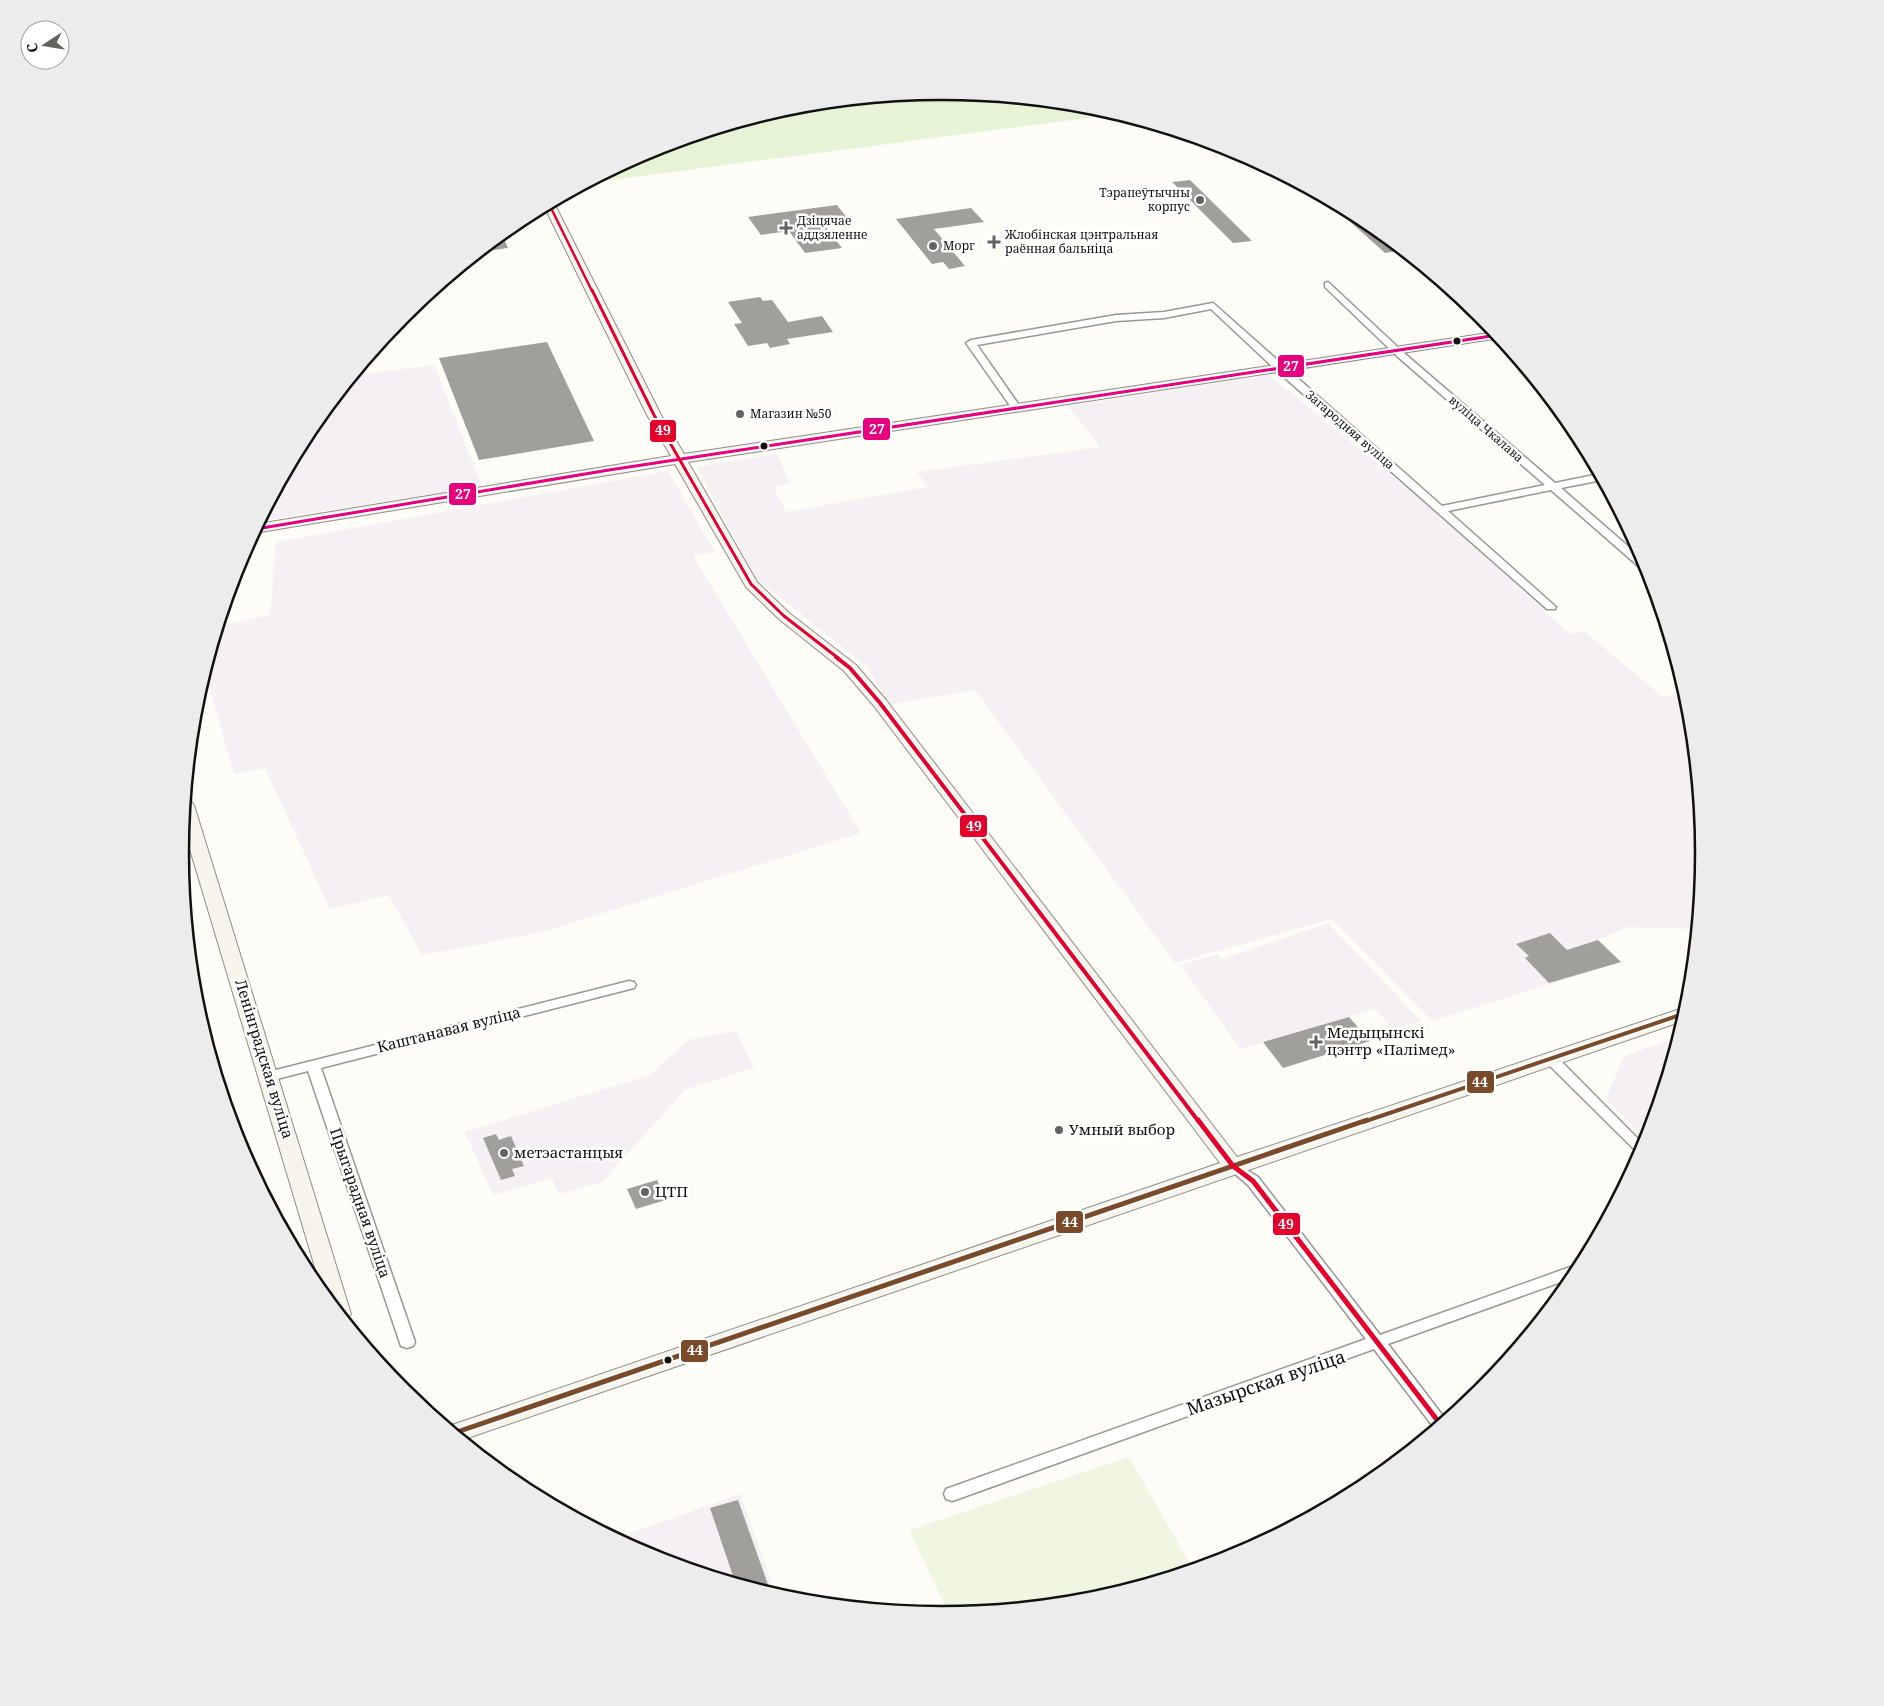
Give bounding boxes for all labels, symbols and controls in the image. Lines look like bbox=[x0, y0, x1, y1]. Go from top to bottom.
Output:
north arrow bbox=[20, 20, 70, 70]
text: С bbox=[22, 41, 42, 54]
place label: Тэрапеўтычны корпус bbox=[1099, 184, 1190, 215]
marker: Тэрапеўтычны корпус bbox=[1194, 194, 1206, 206]
place label: Дзіцячае аддзяленне bbox=[797, 212, 867, 243]
marker: Дзіцячае аддзяленне bbox=[779, 221, 793, 235]
place label: Жлобінская цэнтральная раённая бальніца bbox=[1004, 226, 1158, 257]
marker: Жлобінская цэнтральная раённая бальніца bbox=[987, 235, 1001, 249]
place label: Морг bbox=[943, 237, 975, 254]
marker: Морг bbox=[927, 240, 939, 252]
unlabelled marker bbox=[1452, 336, 1462, 346]
line badge: 27 bbox=[1277, 354, 1305, 378]
text: 27 bbox=[1283, 356, 1299, 375]
street label: Загародняя вуліца bbox=[1302, 386, 1399, 473]
street label: вуліца Чкалава bbox=[1445, 392, 1527, 466]
place label: Магазин №50 bbox=[750, 405, 832, 422]
marker: Магазин №50 bbox=[734, 408, 746, 420]
line badge: 27 bbox=[862, 417, 891, 441]
line badge: 49 bbox=[649, 419, 677, 443]
text: 27 bbox=[869, 419, 885, 438]
text: 49 bbox=[655, 420, 671, 439]
unlabelled marker bbox=[759, 441, 769, 451]
line badge: 27 bbox=[448, 482, 477, 506]
text: 27 bbox=[455, 484, 471, 503]
line badge: 49 bbox=[959, 814, 988, 838]
text: 49 bbox=[966, 816, 982, 835]
street label: Ленінградская вуліца bbox=[231, 977, 299, 1141]
street label: Каштанавая вуліца bbox=[375, 1002, 523, 1057]
place label: Медыцынскі цэнтр «Палімед» bbox=[1327, 1022, 1456, 1059]
marker: Медыцынскі цэнтр «Палімед» bbox=[1309, 1035, 1323, 1049]
line badge: 44 bbox=[1466, 1070, 1495, 1094]
text: 44 bbox=[1472, 1072, 1488, 1091]
place label: Умный выбор bbox=[1069, 1119, 1175, 1139]
marker: Умный выбор bbox=[1053, 1124, 1065, 1136]
street label: Прыгарадная вуліца bbox=[326, 1125, 396, 1280]
place label: метэастанцыя bbox=[514, 1142, 623, 1162]
marker: метэастанцыя bbox=[498, 1147, 510, 1159]
place label: ЦТП bbox=[655, 1181, 688, 1201]
marker: ЦТП bbox=[639, 1186, 651, 1198]
line badge: 44 bbox=[1055, 1210, 1084, 1234]
text: 44 bbox=[1062, 1212, 1078, 1231]
line badge: 49 bbox=[1272, 1212, 1301, 1236]
text: 49 bbox=[1278, 1214, 1294, 1233]
line badge: 44 bbox=[680, 1339, 709, 1363]
text: 44 bbox=[687, 1340, 703, 1359]
street label: Мазырская вуліца bbox=[1183, 1344, 1348, 1421]
unlabelled marker bbox=[663, 1355, 673, 1365]

